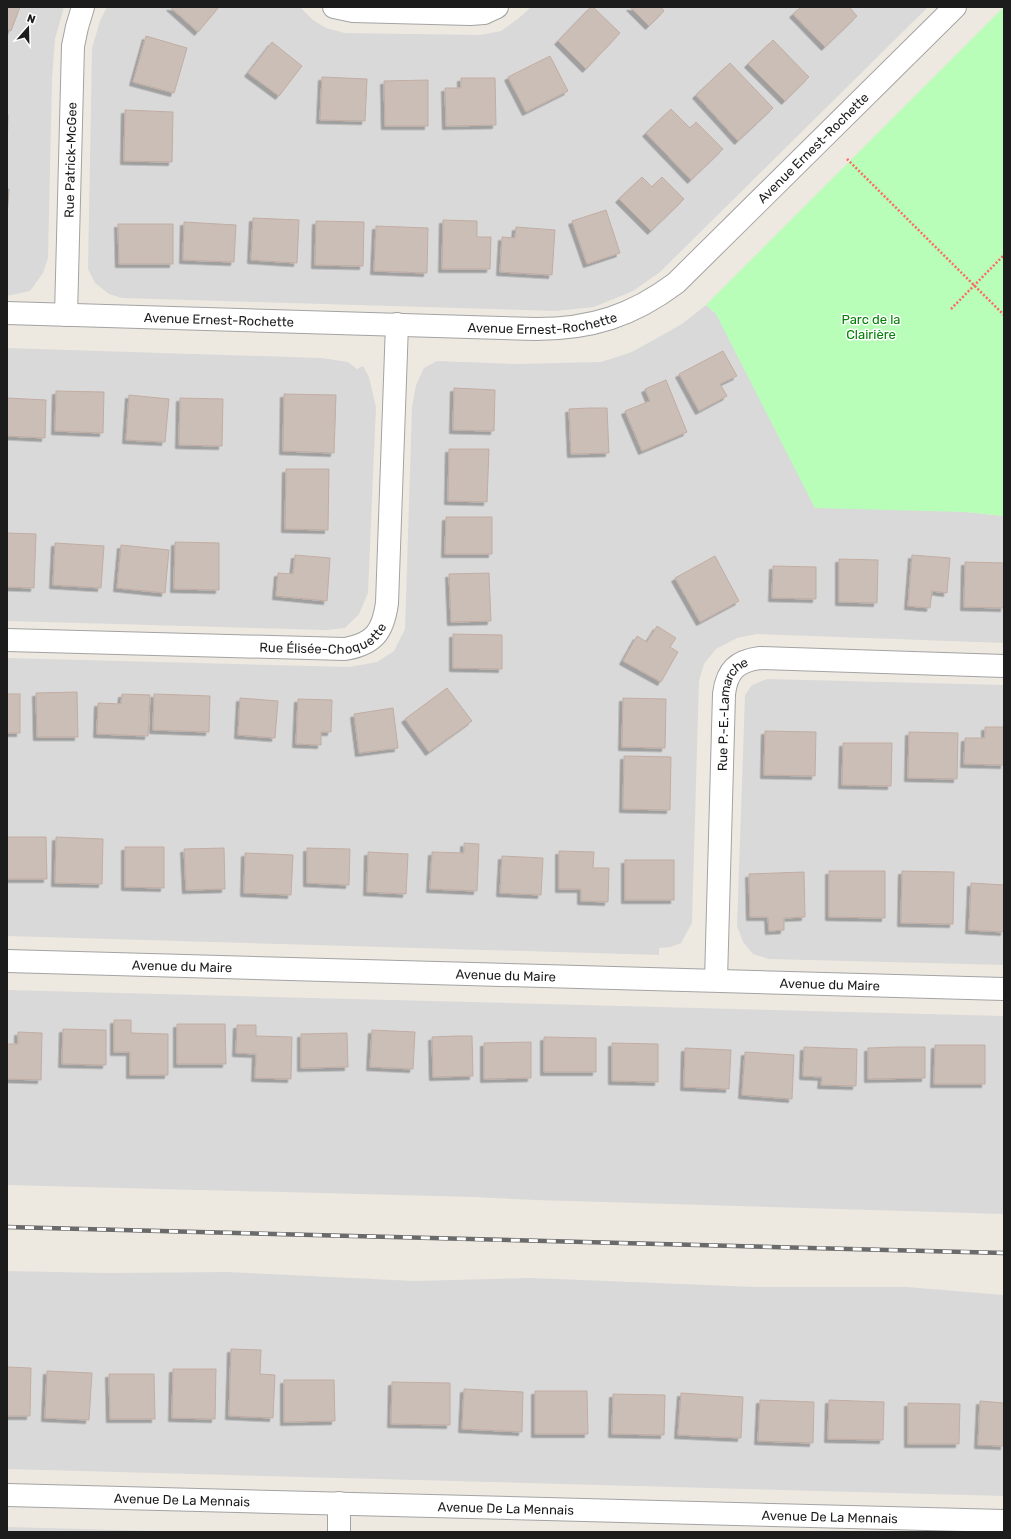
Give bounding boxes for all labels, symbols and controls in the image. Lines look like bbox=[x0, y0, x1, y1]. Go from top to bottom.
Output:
north arrow bbox=[8, 8, 48, 48]
text: N bbox=[25, 12, 37, 27]
street label: Avenue Ernest-Rochette bbox=[754, 90, 872, 206]
street label: Rue Patrick-McGee bbox=[62, 102, 80, 218]
street label: Avenue Ernest-Rochette bbox=[144, 310, 294, 330]
street label: Avenue Ernest-Rochette bbox=[467, 310, 619, 337]
park label: Parc de la Clairière bbox=[841, 312, 901, 342]
street label: Rue Élisée-Choquette bbox=[259, 621, 389, 657]
street label: Rue P.-E.-Lamarche bbox=[715, 654, 750, 771]
street label: Avenue du Maire bbox=[132, 958, 232, 975]
street label: Avenue du Maire bbox=[455, 967, 556, 984]
street label: Avenue du Maire bbox=[779, 976, 880, 994]
street label: Avenue De La Mennais bbox=[114, 1491, 251, 1509]
street label: Avenue De La Mennais bbox=[438, 1499, 574, 1518]
street label: Avenue De La Mennais bbox=[761, 1508, 898, 1526]

